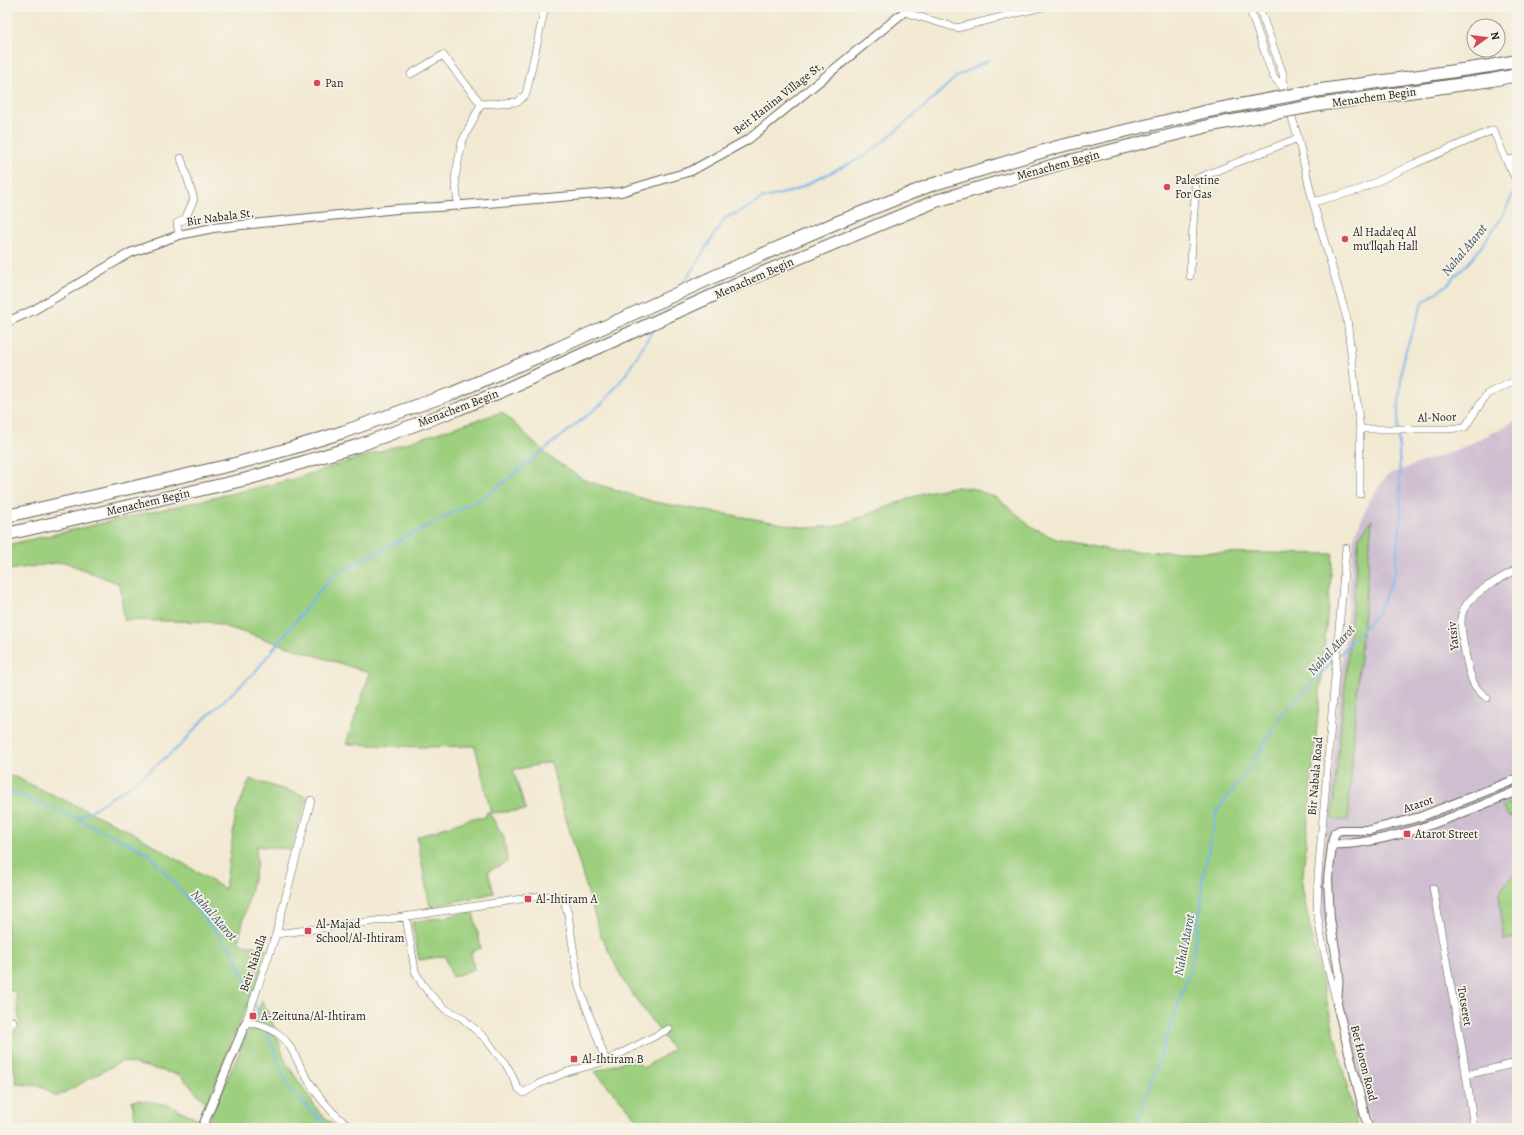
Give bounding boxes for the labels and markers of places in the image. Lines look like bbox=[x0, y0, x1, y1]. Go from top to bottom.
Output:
place label: Pan bbox=[325, 75, 344, 91]
marker: Pan bbox=[312, 78, 322, 88]
place label: Palestine For Gas bbox=[1175, 172, 1219, 202]
marker: Palestine For Gas bbox=[1162, 182, 1172, 192]
place label: Al Hada'eq Al mu'llqah Hall bbox=[1352, 224, 1418, 254]
marker: Al Hada'eq Al mu'llqah Hall bbox=[1340, 234, 1350, 244]
place label: Atarot Street bbox=[1414, 826, 1478, 842]
marker: Atarot Street bbox=[1402, 829, 1412, 839]
place label: Al-Ihtiram A bbox=[535, 891, 598, 907]
marker: Al-Ihtiram A bbox=[523, 894, 533, 904]
place label: Al-Majad School/Al-Ihtiram bbox=[315, 916, 404, 946]
marker: Al-Majad School/Al-Ihtiram bbox=[303, 926, 313, 936]
place label: A-Zeituna/Al-Ihtiram bbox=[260, 1008, 366, 1024]
marker: A-Zeituna/Al-Ihtiram bbox=[248, 1011, 258, 1021]
place label: Al-Ihtiram B bbox=[581, 1051, 644, 1067]
marker: Al-Ihtiram B bbox=[569, 1054, 579, 1064]

